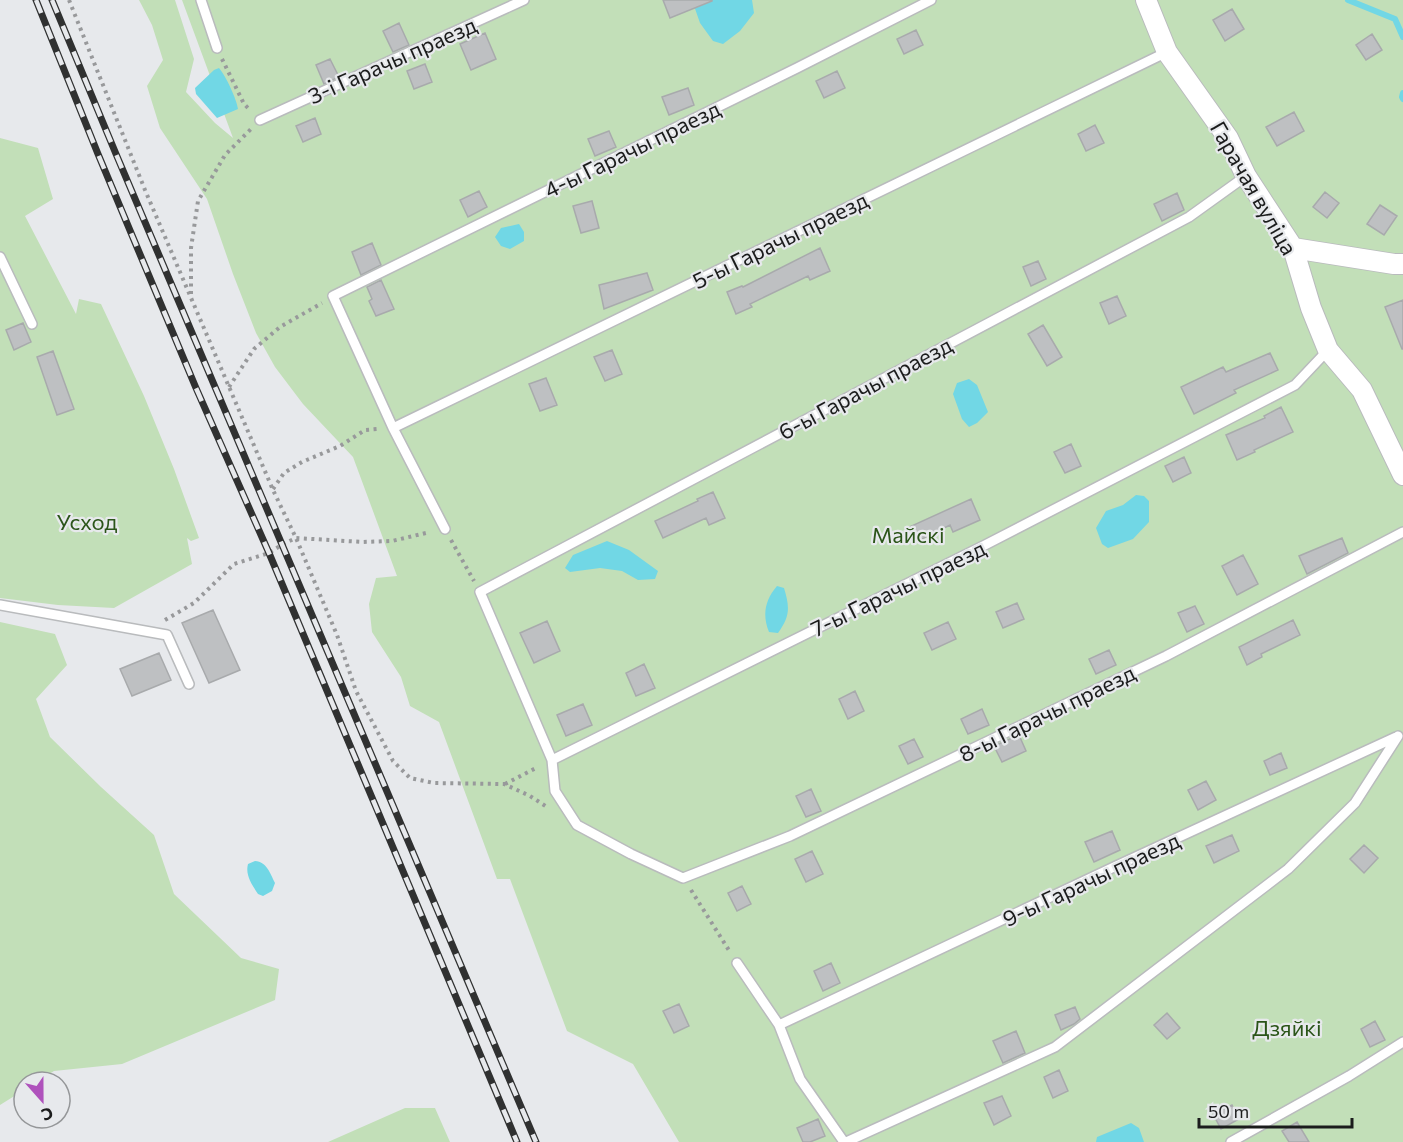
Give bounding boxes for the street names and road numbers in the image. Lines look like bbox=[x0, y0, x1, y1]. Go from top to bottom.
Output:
street label: 3-і Гарачы праезд bbox=[304, 11, 481, 109]
street label: 4-ы Гарачы праезд bbox=[540, 95, 725, 203]
street label: Гарачая вуліца bbox=[1205, 116, 1303, 260]
street label: 5-ы Гарачы праезд bbox=[688, 186, 872, 294]
street label: 6-ы Гарачы праезд bbox=[774, 331, 957, 445]
street label: 7-ы Гарачы праезд bbox=[806, 534, 990, 642]
street label: 8-ы Гарачы праезд bbox=[954, 659, 1140, 767]
street label: 9-ы Гарачы праезд bbox=[998, 826, 1184, 932]

